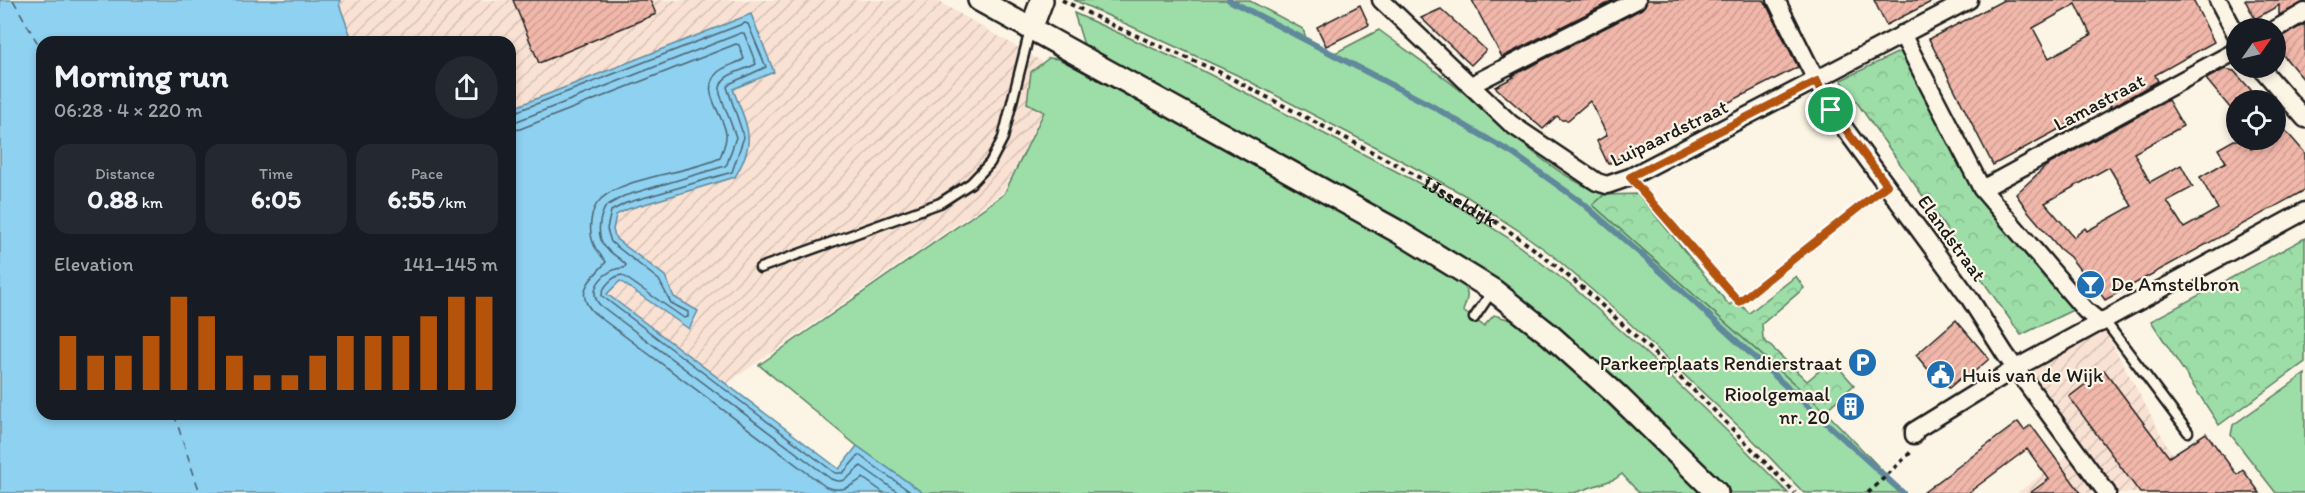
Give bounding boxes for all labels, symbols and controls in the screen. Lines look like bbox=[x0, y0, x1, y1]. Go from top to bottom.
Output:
north arrow bbox=[2226, 18, 2286, 78]
map controls bbox=[2226, 18, 2286, 150]
text: Morning run bbox=[54, 56, 229, 95]
button: share bbox=[435, 56, 498, 119]
street label: Lamastraat bbox=[2049, 68, 2149, 136]
pin bbox=[1805, 84, 1856, 135]
button: locate bbox=[2226, 90, 2286, 150]
icon: arrive bbox=[1814, 93, 1847, 126]
street label: Luipaardstraat bbox=[1606, 94, 1732, 172]
text: 06:28 · 4 × 220 m bbox=[54, 98, 203, 122]
text: Distance bbox=[95, 164, 155, 183]
text: Time bbox=[259, 164, 293, 183]
text: Pace bbox=[411, 164, 443, 183]
street label: IJsseldijk bbox=[1419, 170, 1502, 232]
text: 0.88 bbox=[87, 183, 138, 215]
text: 6:05 bbox=[251, 183, 301, 215]
text: 6:55 bbox=[388, 183, 435, 215]
street label: Elandstraat bbox=[1913, 190, 1991, 286]
text: km bbox=[138, 193, 163, 212]
text: /km bbox=[435, 193, 466, 212]
text: Elevation bbox=[54, 252, 133, 276]
text: 141–145 m bbox=[403, 252, 498, 276]
bar icon: De Amstelbron bbox=[2074, 268, 2106, 300]
place label: De Amstelbron bbox=[2111, 272, 2239, 296]
parking icon: Parkeerplaats Rendierstraat bbox=[1847, 347, 1879, 379]
place label: Parkeerplaats Rendierstraat bbox=[1600, 351, 1843, 375]
public building icon: Huis van de Wijk bbox=[1925, 359, 1957, 391]
place label: Huis van de Wijk bbox=[1962, 363, 2104, 387]
place label: Rioolgemaal nr. 20 bbox=[1724, 382, 1830, 429]
building icon: Rioolgemaal nr. 20 bbox=[1835, 390, 1867, 422]

